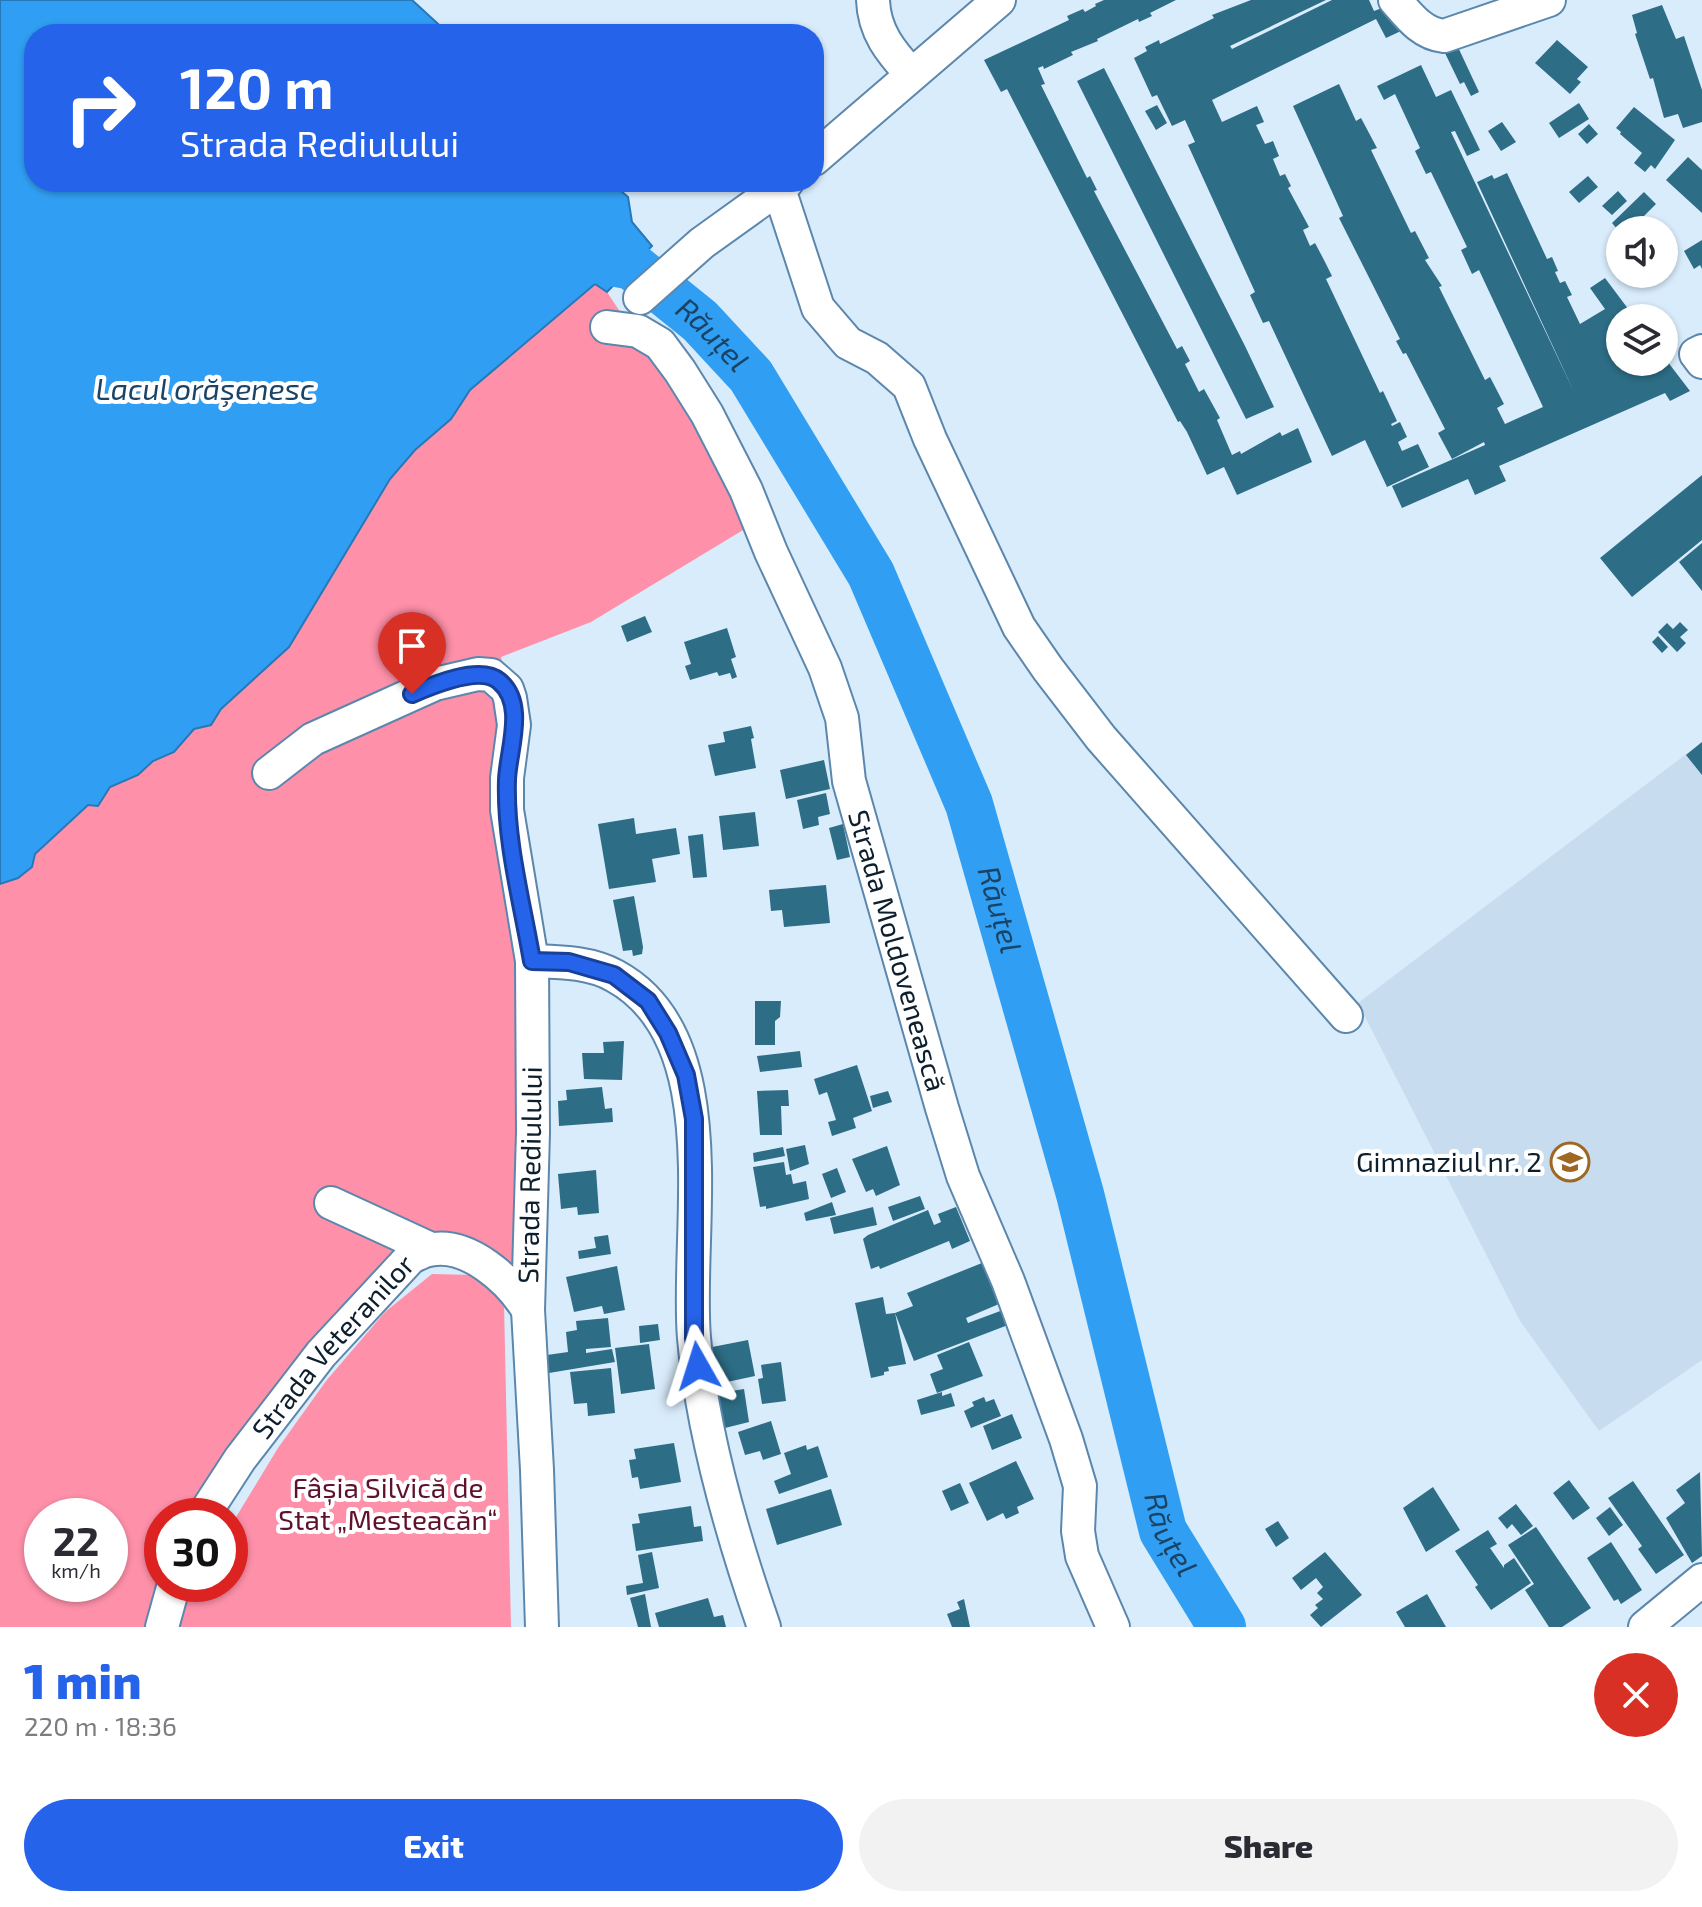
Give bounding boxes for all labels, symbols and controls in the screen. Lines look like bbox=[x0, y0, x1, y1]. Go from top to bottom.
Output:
text: 120 m bbox=[180, 53, 334, 120]
icon: right bbox=[48, 56, 152, 160]
text: Strada Rediulului bbox=[180, 121, 459, 164]
map controls bbox=[1606, 216, 1678, 376]
button: sound bbox=[1606, 216, 1678, 288]
water label: Răuțel bbox=[670, 289, 757, 378]
button: layers bbox=[1606, 304, 1678, 376]
water label: Lacul orăşenesc bbox=[96, 370, 314, 407]
pin bbox=[378, 612, 446, 694]
icon: arrive bbox=[390, 624, 434, 668]
street label: Strada Moldovenească bbox=[842, 806, 954, 1095]
water label: Răuțel bbox=[972, 862, 1030, 957]
street label: Strada Rediulului bbox=[510, 1066, 548, 1284]
school or university icon: Gimnaziul nr. 2 bbox=[1549, 1141, 1591, 1183]
place label: Gimnaziul nr. 2 bbox=[1356, 1144, 1542, 1178]
street label: Strada Veteranilor bbox=[244, 1247, 421, 1445]
position arrow bbox=[656, 1324, 740, 1408]
park label: Fâșia Silvică de Stat „Mesteacăn“ bbox=[278, 1470, 498, 1536]
water label: Răuțel bbox=[1138, 1488, 1206, 1582]
speed limit sign: 30 bbox=[144, 1498, 248, 1602]
text: 22 bbox=[53, 1516, 99, 1564]
text: km/h bbox=[51, 1558, 101, 1582]
text: 1 min bbox=[24, 1651, 142, 1709]
button: close bbox=[1594, 1653, 1678, 1737]
text: 220 m · 18:36 bbox=[24, 1710, 177, 1741]
button: Exit bbox=[24, 1799, 843, 1891]
button: Share bbox=[859, 1799, 1678, 1891]

